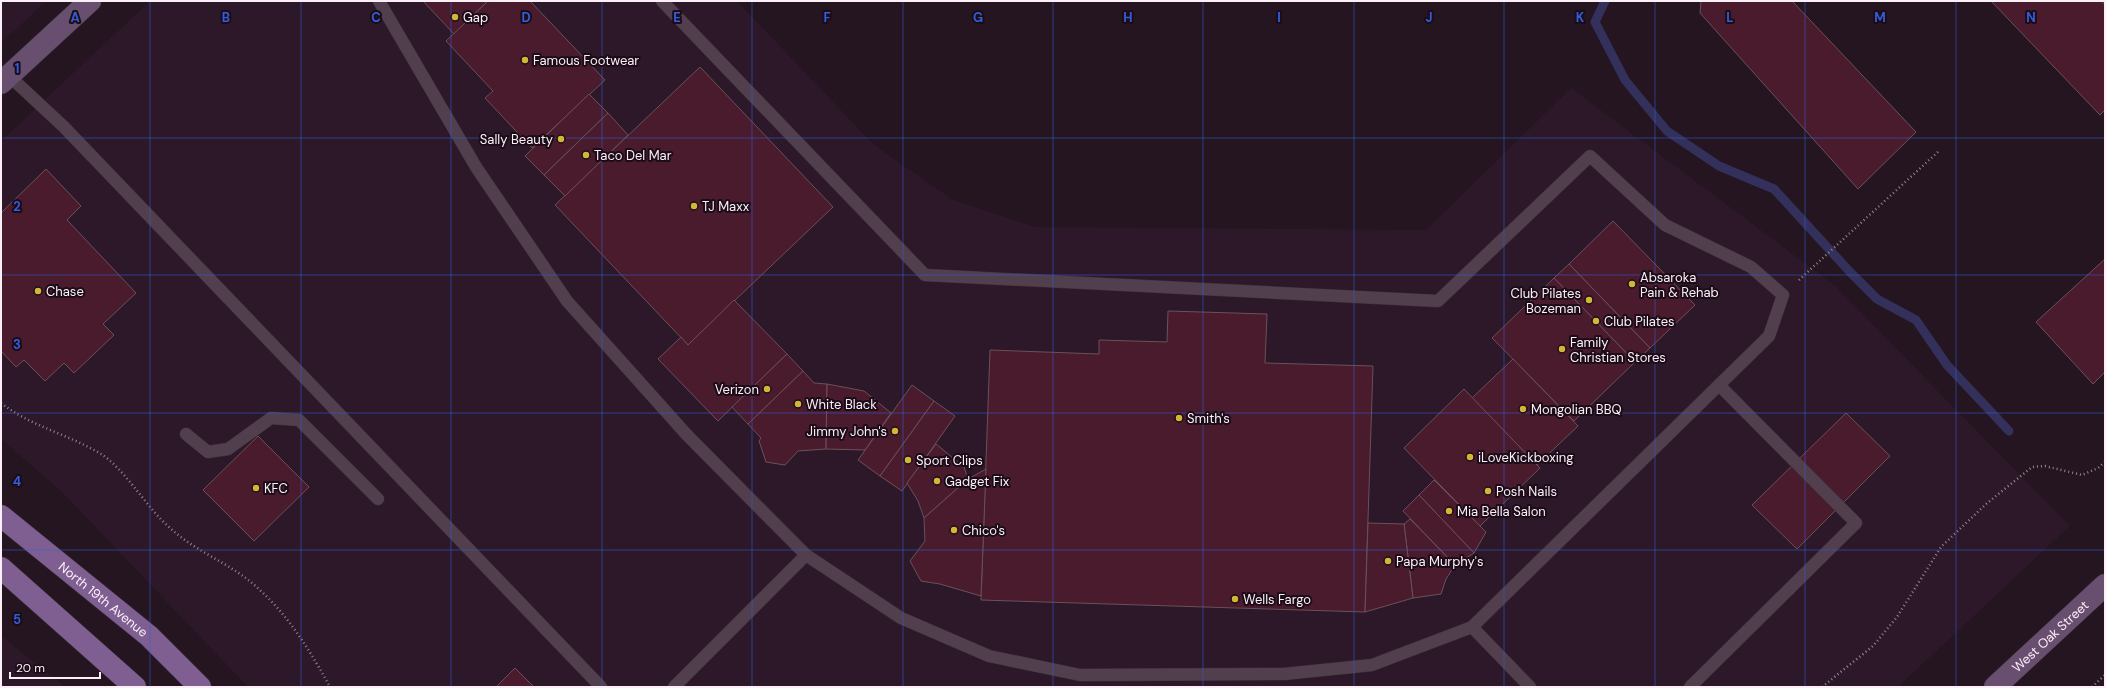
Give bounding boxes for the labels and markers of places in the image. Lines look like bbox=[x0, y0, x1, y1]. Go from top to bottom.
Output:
place label: Gap bbox=[463, 9, 488, 26]
marker: Gap bbox=[450, 12, 460, 22]
place label: Famous Footwear bbox=[533, 52, 639, 69]
marker: Famous Footwear bbox=[520, 55, 530, 65]
place label: Sally Beauty bbox=[480, 131, 553, 148]
marker: Sally Beauty bbox=[556, 134, 566, 144]
place label: Taco Del Mar bbox=[594, 147, 672, 164]
marker: Taco Del Mar bbox=[581, 150, 591, 160]
place label: TJ Maxx bbox=[702, 198, 750, 215]
marker: TJ Maxx bbox=[689, 201, 699, 211]
place label: Absaroka Pain & Rehab bbox=[1640, 269, 1719, 301]
marker: Absaroka Pain & Rehab bbox=[1627, 279, 1637, 289]
place label: Chase bbox=[46, 283, 84, 300]
place label: Club Pilates Bozeman bbox=[1510, 285, 1581, 317]
marker: Chase bbox=[33, 286, 43, 296]
marker: Club Pilates Bozeman bbox=[1584, 295, 1594, 305]
place label: Club Pilates bbox=[1604, 313, 1675, 330]
marker: Club Pilates bbox=[1591, 316, 1601, 326]
place label: Family Christian Stores bbox=[1570, 334, 1666, 366]
marker: Family Christian Stores bbox=[1557, 344, 1567, 354]
place label: Verizon bbox=[715, 381, 759, 398]
marker: Verizon bbox=[762, 384, 772, 394]
place label: White Black bbox=[806, 396, 877, 413]
marker: White Black bbox=[793, 399, 803, 409]
place label: Mongolian BBQ bbox=[1531, 401, 1622, 418]
marker: Mongolian BBQ bbox=[1518, 404, 1528, 414]
place label: Smith's bbox=[1187, 410, 1230, 427]
marker: Smith's bbox=[1174, 413, 1184, 423]
place label: Jimmy John's bbox=[807, 423, 887, 440]
marker: Jimmy John's bbox=[890, 426, 900, 436]
place label: iLoveKickboxing bbox=[1478, 449, 1574, 466]
place label: Sport Clips bbox=[916, 452, 983, 469]
marker: iLoveKickboxing bbox=[1465, 452, 1475, 462]
marker: Sport Clips bbox=[903, 455, 913, 465]
place label: Gadget Fix bbox=[945, 473, 1010, 490]
marker: Gadget Fix bbox=[932, 476, 942, 486]
place label: KFC bbox=[264, 480, 288, 497]
marker: KFC bbox=[251, 483, 261, 493]
place label: Posh Nails bbox=[1496, 483, 1557, 500]
marker: Posh Nails bbox=[1483, 486, 1493, 496]
place label: Mia Bella Salon bbox=[1457, 503, 1546, 520]
marker: Mia Bella Salon bbox=[1444, 506, 1454, 516]
place label: Chico's bbox=[962, 522, 1005, 539]
marker: Chico's bbox=[949, 525, 959, 535]
place label: Papa Murphy's bbox=[1396, 553, 1483, 570]
marker: Papa Murphy's bbox=[1383, 556, 1393, 566]
place label: Wells Fargo bbox=[1243, 591, 1311, 608]
marker: Wells Fargo bbox=[1230, 594, 1240, 604]

